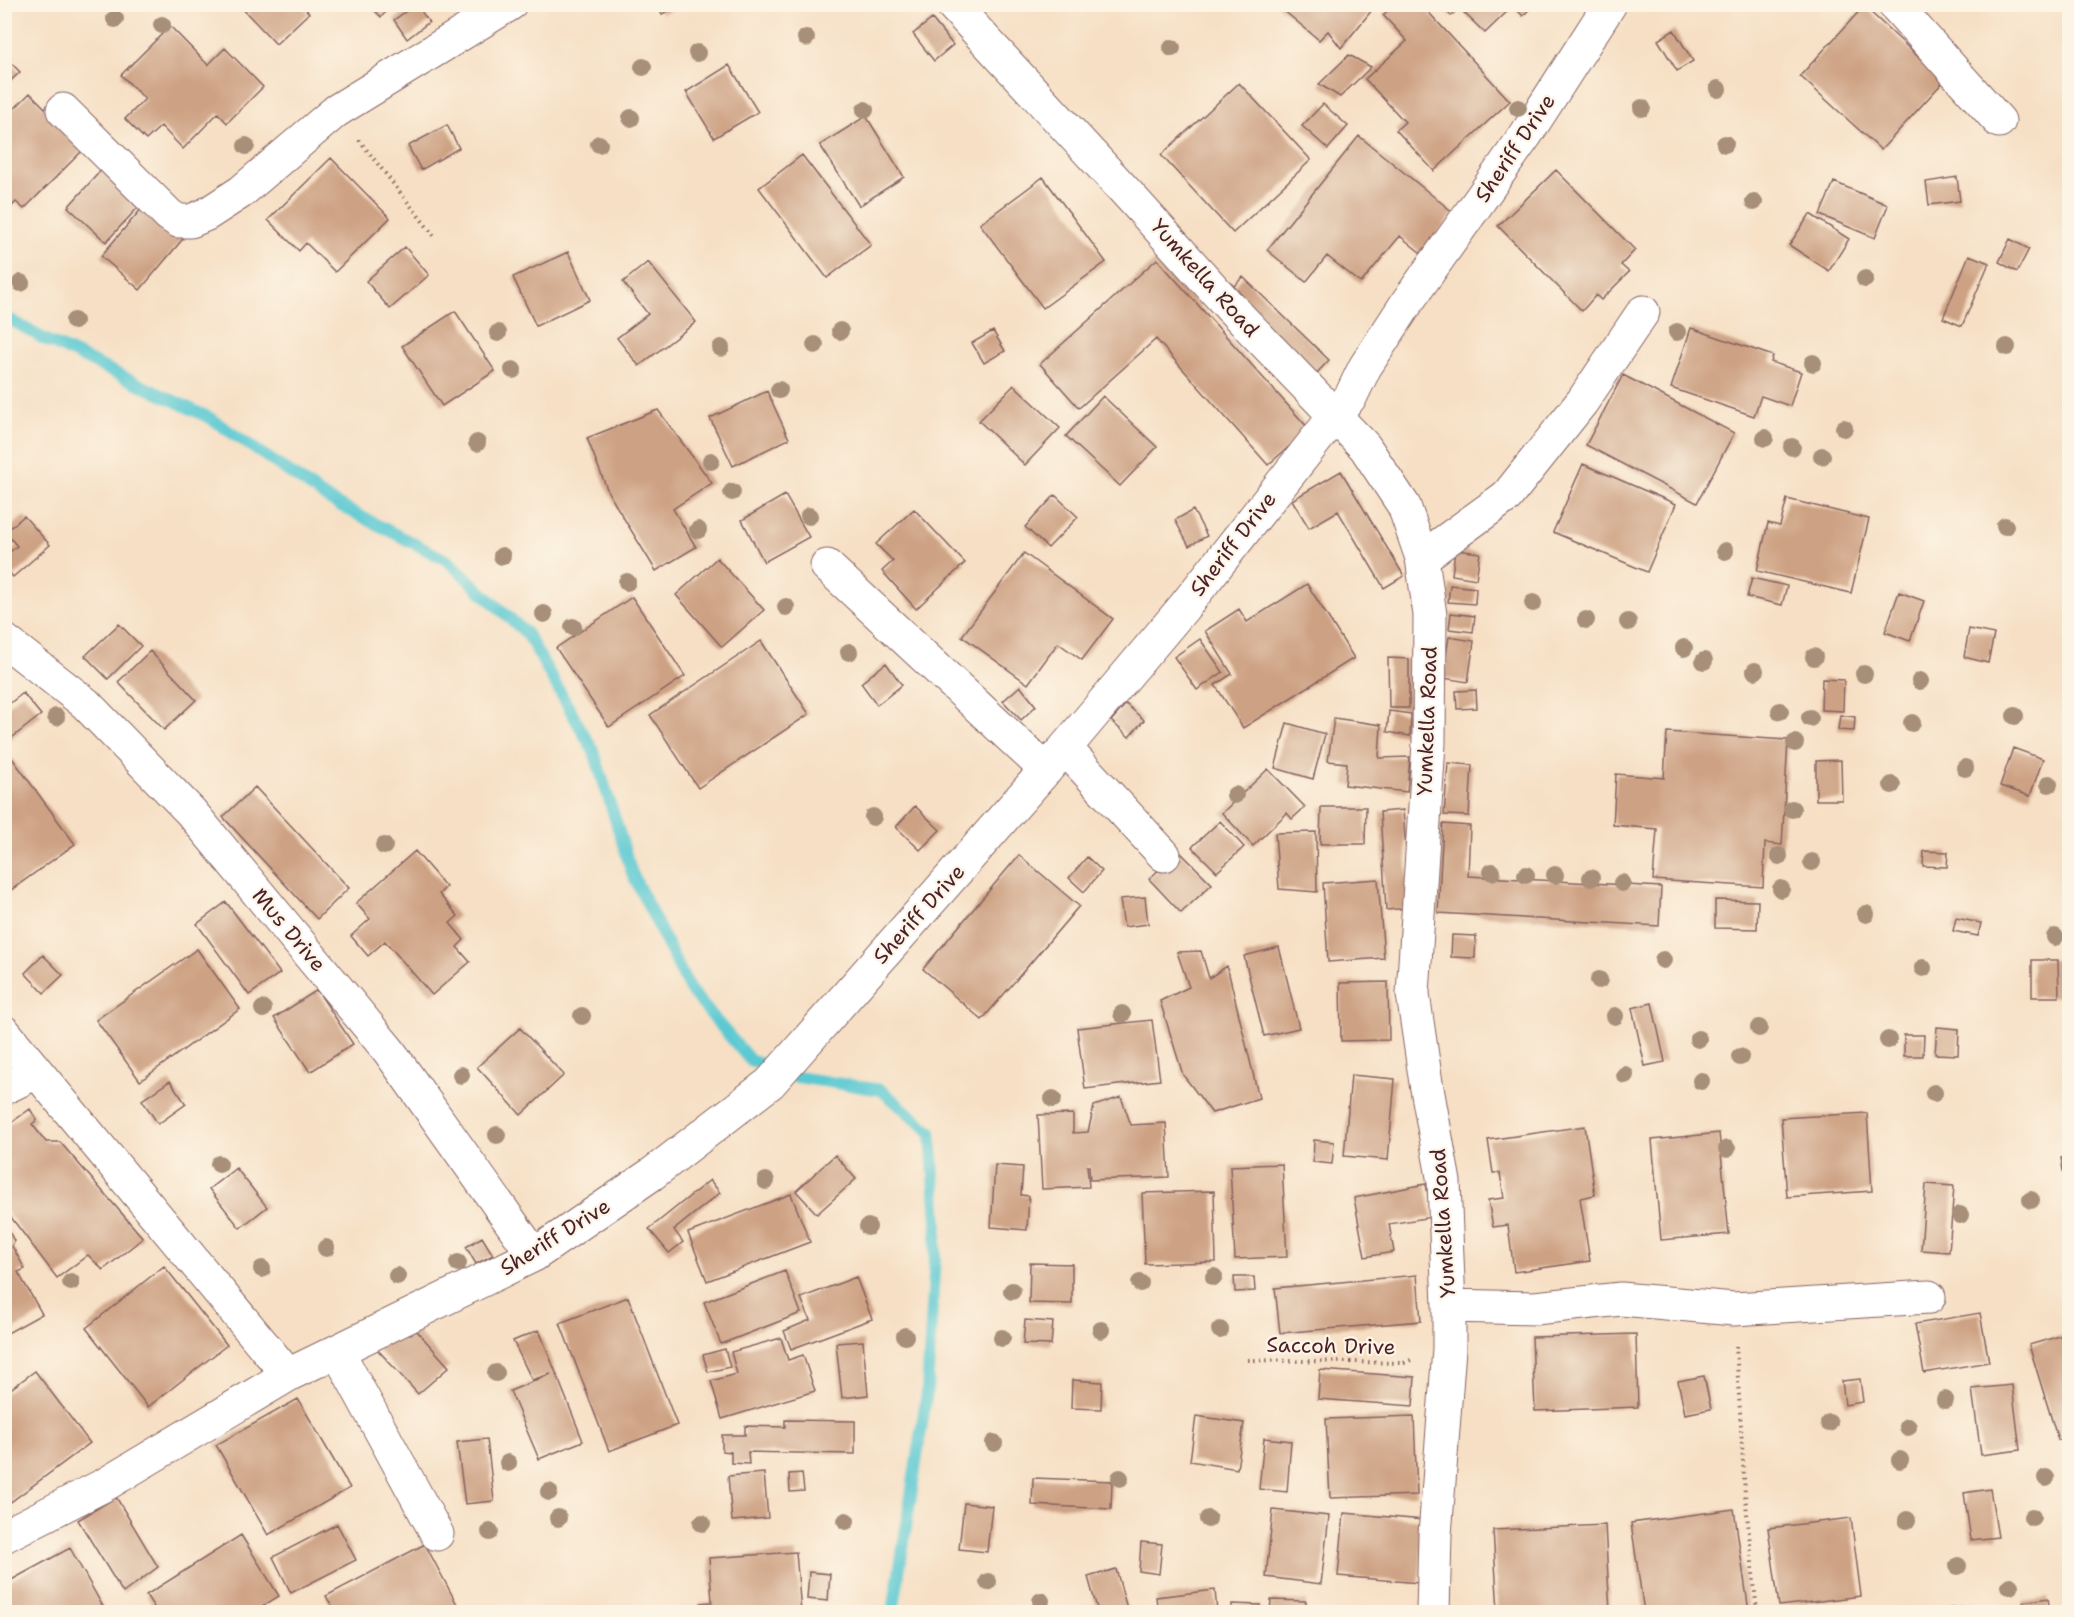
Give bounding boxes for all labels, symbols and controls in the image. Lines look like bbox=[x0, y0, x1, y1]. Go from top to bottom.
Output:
street label: Sheriff Drive bbox=[1468, 88, 1562, 208]
street label: Yumkella Road bbox=[1145, 213, 1265, 343]
street label: Sheriff Drive bbox=[1183, 486, 1283, 602]
street label: Yumkella Road bbox=[1410, 646, 1444, 796]
street label: Sheriff Drive bbox=[867, 858, 971, 970]
street label: Mus Drive bbox=[246, 882, 332, 978]
street label: Yumkella Road bbox=[1424, 1147, 1462, 1299]
street label: Sheriff Drive bbox=[495, 1192, 615, 1282]
street label: Saccoh Drive bbox=[1266, 1331, 1396, 1361]

